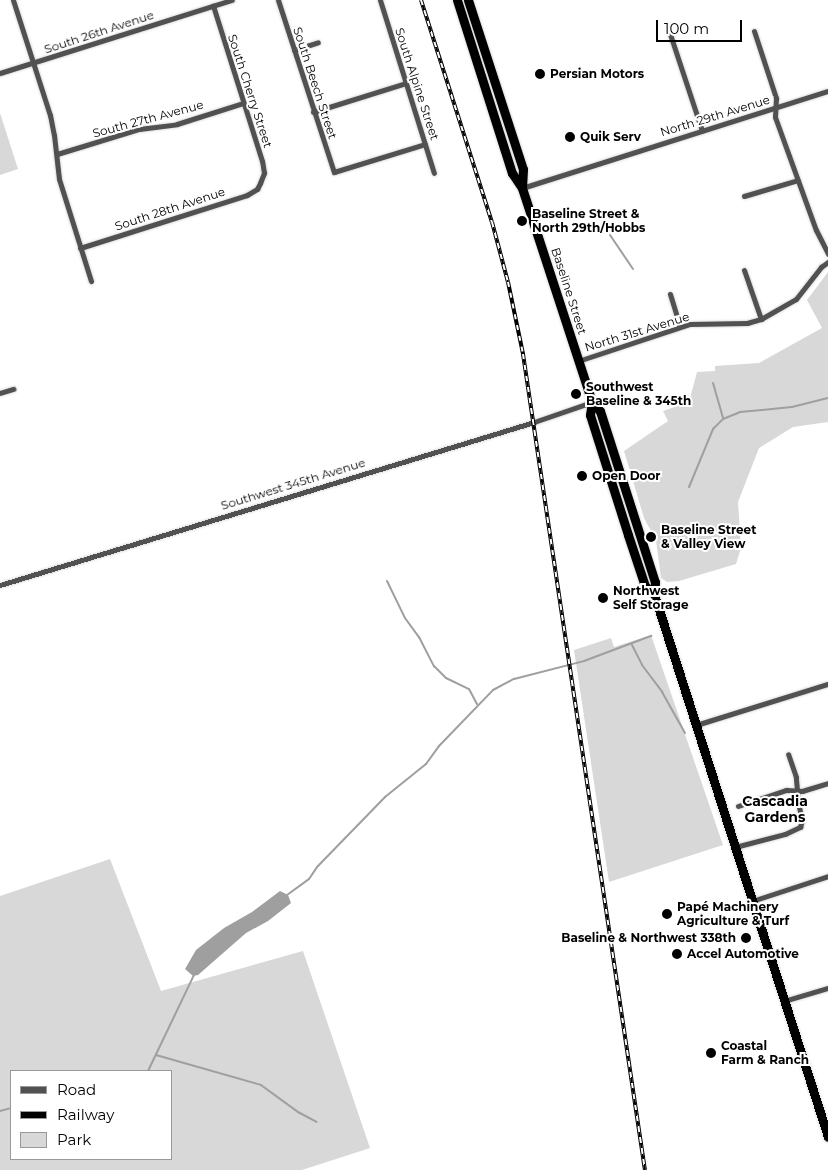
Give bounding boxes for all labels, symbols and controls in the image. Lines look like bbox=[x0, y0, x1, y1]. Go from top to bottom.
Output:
street label: South 26th Avenue bbox=[42, 7, 156, 57]
scale bar bbox=[658, 10, 744, 42]
text: 100 m bbox=[664, 19, 709, 38]
street label: South Beech Street bbox=[290, 25, 340, 141]
street label: South Alpine Street bbox=[392, 26, 442, 142]
street label: South Cherry Street bbox=[225, 32, 275, 150]
place label: Persian Motors bbox=[550, 67, 644, 81]
marker: Persian Motors bbox=[534, 68, 546, 80]
street label: North 29th Avenue bbox=[658, 92, 772, 140]
street label: South 27th Avenue bbox=[91, 97, 205, 141]
place label: Quik Serv bbox=[580, 130, 641, 144]
marker: Quik Serv bbox=[564, 131, 576, 143]
street label: South 28th Avenue bbox=[113, 184, 227, 234]
place label: Baseline Street & North 29th/Hobbs bbox=[532, 207, 645, 235]
marker: Baseline Street & North 29th/Hobbs bbox=[516, 215, 528, 227]
street label: Baseline Street bbox=[548, 246, 590, 336]
street label: North 31st Avenue bbox=[583, 309, 691, 355]
place label: Southwest Baseline & 345th bbox=[586, 380, 691, 408]
marker: Southwest Baseline & 345th bbox=[570, 388, 582, 400]
street label: Southwest 345th Avenue bbox=[219, 455, 367, 513]
place label: Open Door bbox=[592, 469, 660, 483]
marker: Open Door bbox=[576, 470, 588, 482]
place label: Baseline Street & Valley View bbox=[661, 523, 756, 551]
marker: Baseline Street & Valley View bbox=[645, 531, 657, 543]
place label: Northwest Self Storage bbox=[613, 584, 689, 612]
marker: Northwest Self Storage bbox=[597, 592, 609, 604]
district label: Cascadia Gardens bbox=[742, 793, 808, 826]
place label: Papé Machinery Agriculture & Turf bbox=[677, 900, 789, 928]
marker: Papé Machinery Agriculture & Turf bbox=[661, 908, 673, 920]
place label: Baseline & Northwest 338th bbox=[561, 931, 736, 945]
marker: Baseline & Northwest 338th bbox=[740, 932, 752, 944]
place label: Accel Automotive bbox=[687, 947, 799, 961]
marker: Accel Automotive bbox=[671, 948, 683, 960]
place label: Coastal Farm & Ranch bbox=[721, 1039, 809, 1067]
marker: Coastal Farm & Ranch bbox=[705, 1047, 717, 1059]
legend bbox=[10, 1070, 172, 1160]
text: Road bbox=[57, 1080, 96, 1099]
text: Railway bbox=[57, 1105, 114, 1124]
text: Park bbox=[57, 1130, 91, 1149]

